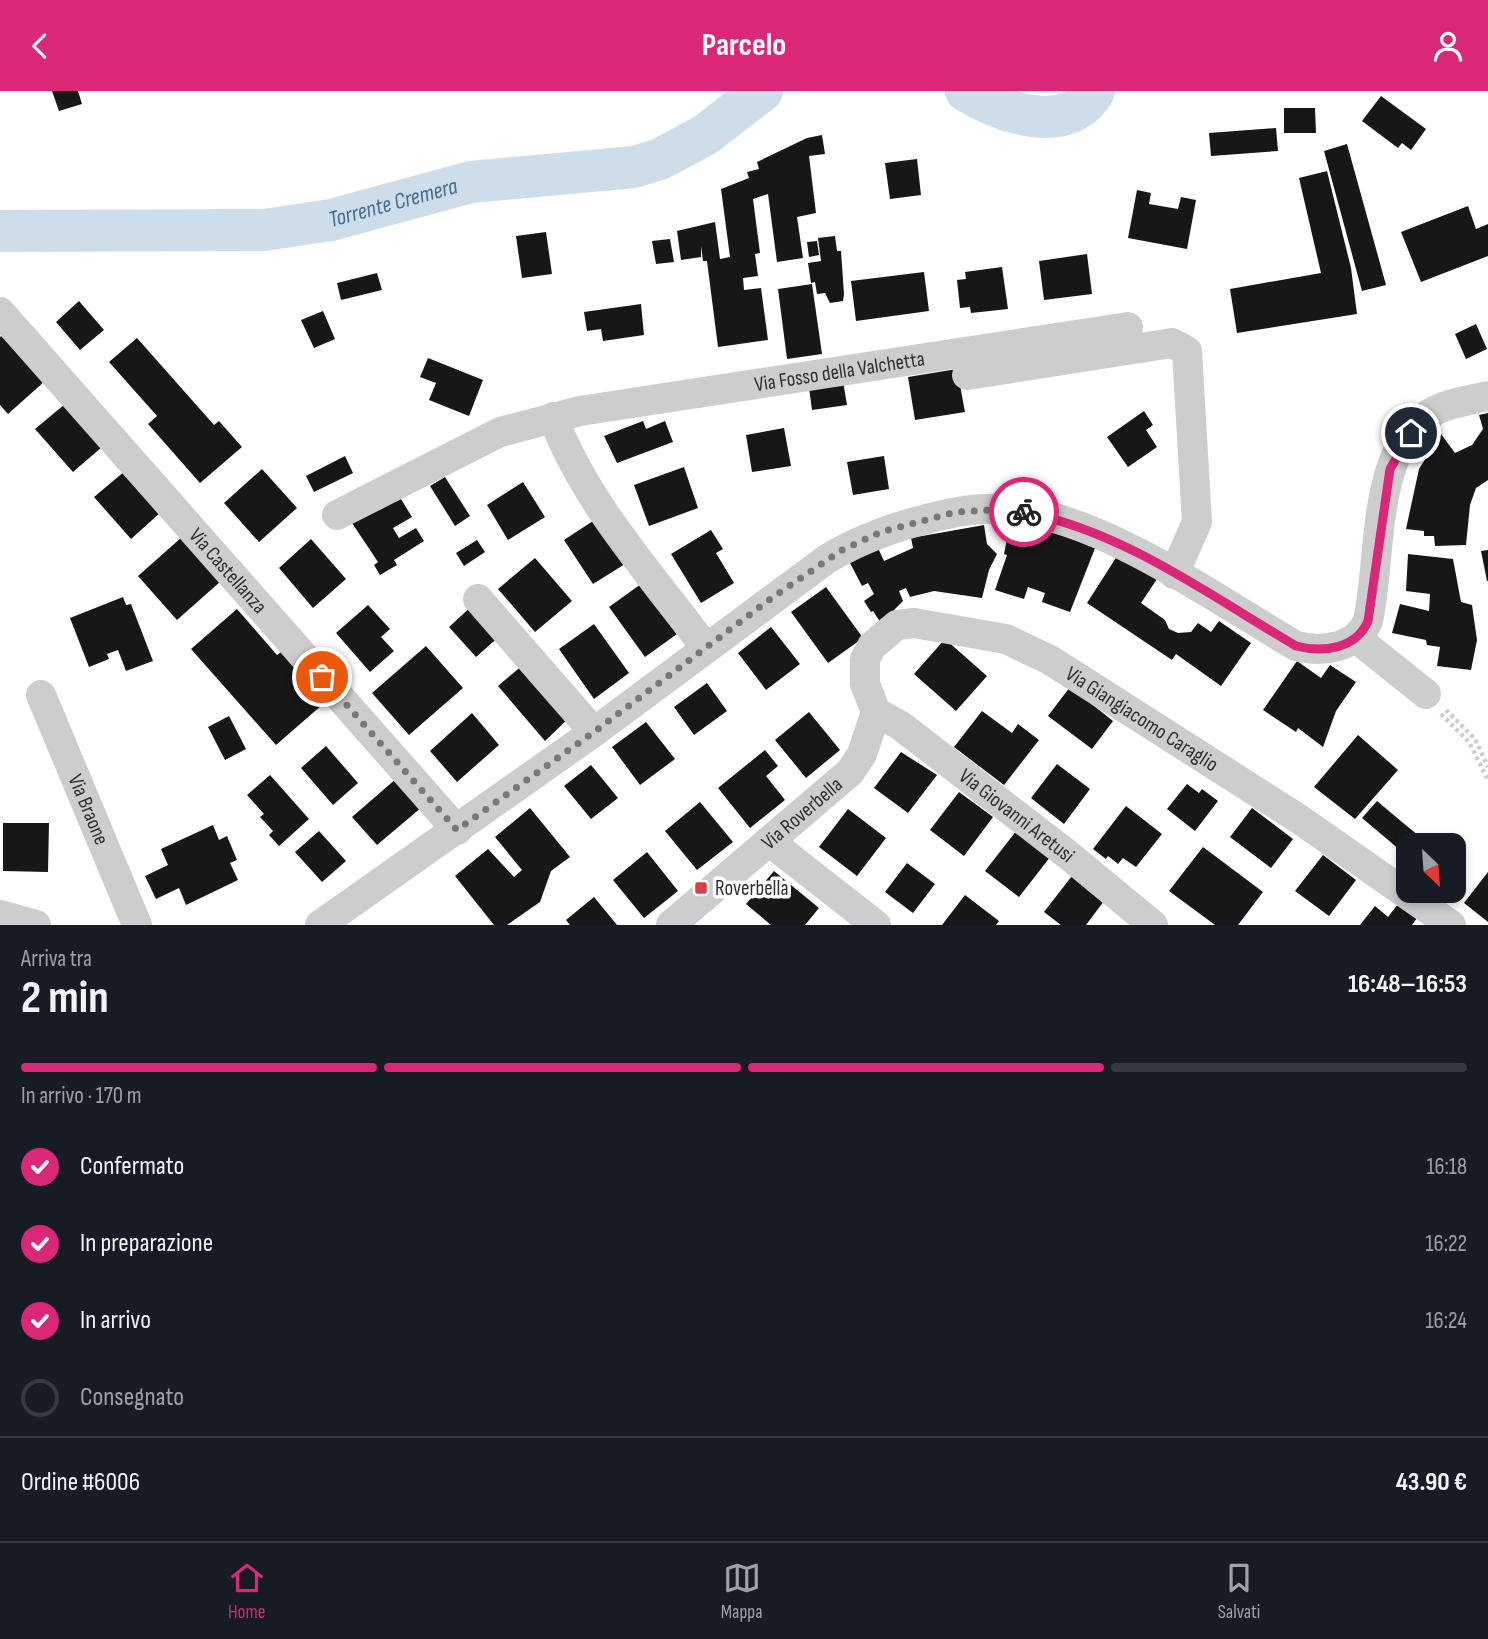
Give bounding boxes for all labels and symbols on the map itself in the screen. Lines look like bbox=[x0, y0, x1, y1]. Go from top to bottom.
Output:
water label: Torrente Cremera bbox=[325, 172, 461, 234]
street label: Via Fosso della Valchetta bbox=[752, 346, 926, 397]
pin bbox=[1381, 403, 1441, 463]
courier bbox=[989, 477, 1059, 547]
street label: Via Castellanza bbox=[184, 523, 273, 619]
pin bbox=[292, 647, 352, 707]
street label: Via Giangiacomo Caraglio bbox=[1061, 661, 1223, 777]
street label: Via Giovanni Aretusi bbox=[954, 763, 1080, 868]
street label: Via Braone bbox=[63, 770, 115, 848]
street label: Via Roverbella bbox=[756, 772, 847, 855]
north arrow bbox=[1396, 833, 1466, 903]
place label: Roverbella bbox=[715, 876, 788, 901]
marker: Roverbella bbox=[693, 880, 709, 896]

